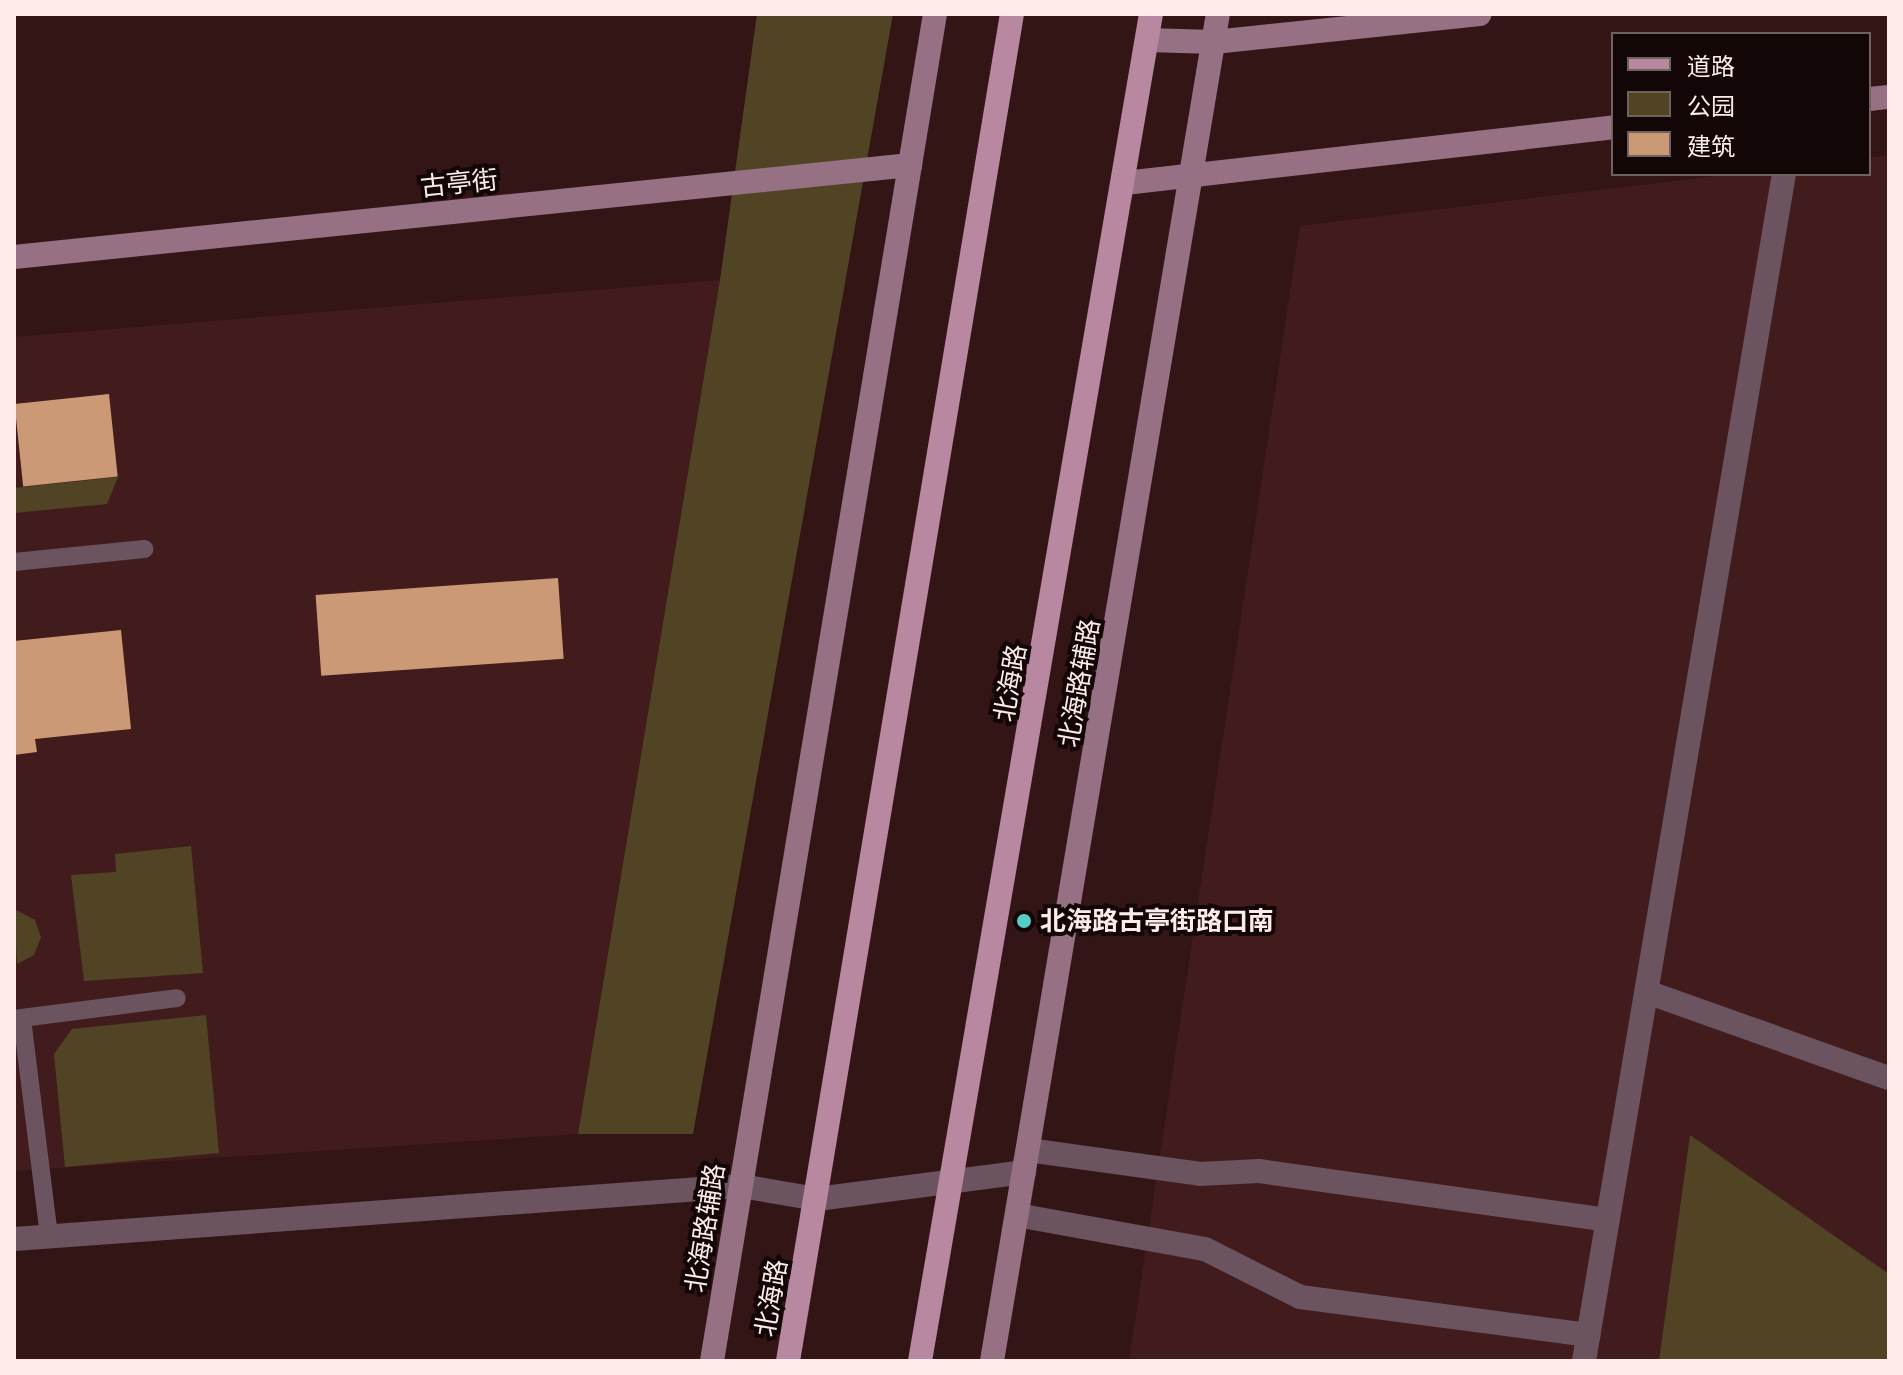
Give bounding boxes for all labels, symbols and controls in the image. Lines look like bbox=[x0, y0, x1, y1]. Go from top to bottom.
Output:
legend bbox=[1611, 32, 1871, 176]
text: 道路 bbox=[1687, 49, 1735, 82]
text: 公园 bbox=[1687, 89, 1735, 122]
text: 建筑 bbox=[1687, 129, 1735, 162]
street label: 古亭街 bbox=[419, 163, 499, 203]
street label: 北海路辅路 bbox=[1052, 616, 1106, 750]
street label: 北海路 bbox=[988, 642, 1032, 724]
place label: 北海路古亭街路口南 bbox=[1040, 905, 1274, 937]
marker: 北海路古亭街路口南 bbox=[1015, 912, 1033, 930]
street label: 北海路辅路 bbox=[679, 1161, 731, 1295]
street label: 北海路 bbox=[749, 1257, 793, 1339]

